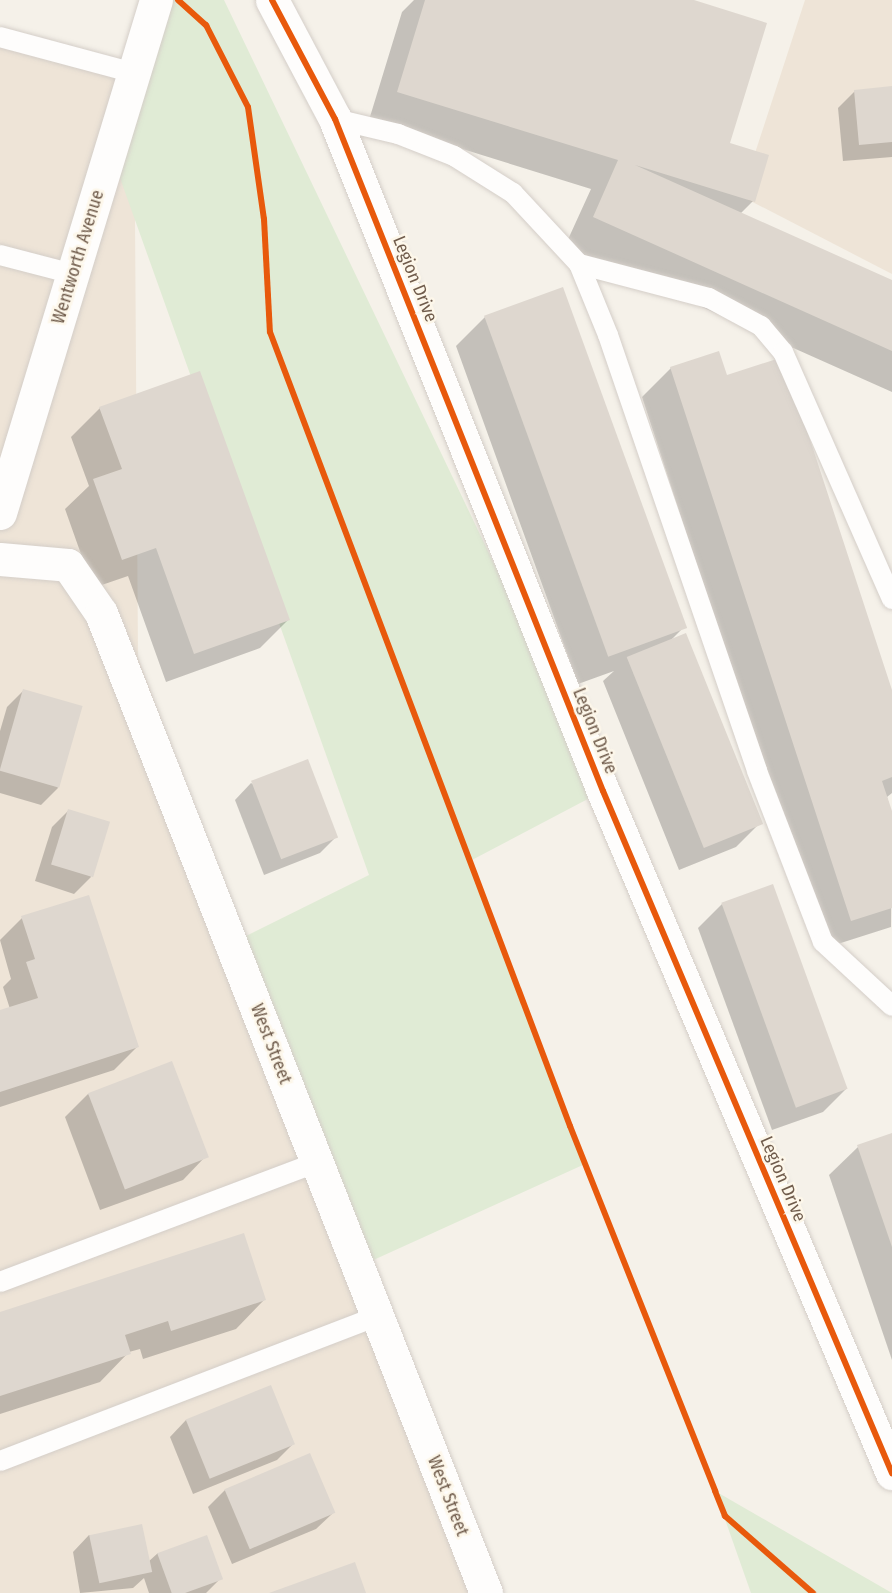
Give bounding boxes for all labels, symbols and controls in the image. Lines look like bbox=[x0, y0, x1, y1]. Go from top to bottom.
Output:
street label: Wentworth Avenue bbox=[47, 187, 109, 327]
street label: Legion Drive bbox=[388, 233, 442, 325]
street label: Legion Drive bbox=[568, 685, 622, 777]
street label: West Street bbox=[246, 1001, 296, 1087]
street label: Legion Drive bbox=[755, 1133, 811, 1225]
street label: West Street bbox=[423, 1453, 473, 1539]

